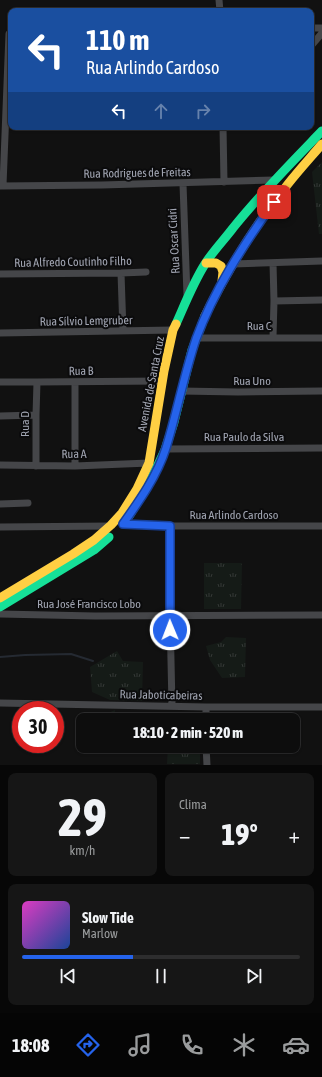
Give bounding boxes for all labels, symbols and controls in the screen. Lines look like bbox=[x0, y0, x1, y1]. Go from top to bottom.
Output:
icon: left bbox=[20, 24, 72, 76]
text: 110 m bbox=[86, 24, 149, 56]
text: Rua Arlindo Cardoso bbox=[86, 57, 219, 78]
icon: left bbox=[108, 100, 130, 122]
icon: ahead bbox=[150, 100, 172, 122]
icon: right bbox=[192, 100, 214, 122]
street label: Rua Rodrigues de Freitas bbox=[83, 165, 191, 181]
pin bbox=[257, 185, 291, 219]
icon: arrive bbox=[263, 191, 285, 213]
street label: Rua Oscar Cidri bbox=[165, 208, 183, 274]
street label: Rua Alfredo Coutinho Filho bbox=[14, 254, 132, 270]
street label: Rua Sílvio Lemgruber bbox=[39, 313, 133, 329]
street label: Rua C bbox=[247, 319, 272, 333]
street label: Avenida de Santa Cruz bbox=[135, 335, 167, 433]
street label: Rua B bbox=[69, 364, 94, 378]
street label: Rua Uno bbox=[233, 374, 271, 388]
street label: Rua D bbox=[18, 411, 32, 437]
street label: Rua Paulo da Silva bbox=[204, 430, 284, 444]
street label: Rua A bbox=[61, 447, 87, 461]
street label: Rua Arlindo Cardoso bbox=[190, 508, 279, 522]
street label: Rua José Francisco Lobo bbox=[37, 597, 141, 611]
position arrow bbox=[149, 609, 191, 651]
street label: Rua Jaboticabeiras bbox=[119, 687, 203, 703]
speed limit sign: 30 bbox=[12, 701, 64, 753]
text: 18:10 · 2 min · 520 m bbox=[133, 724, 243, 741]
text: 29 bbox=[58, 787, 107, 847]
text: Clima bbox=[179, 797, 207, 812]
text: 19° bbox=[221, 817, 258, 851]
text: − bbox=[179, 822, 190, 848]
text: + bbox=[289, 822, 300, 848]
text: km/h bbox=[70, 843, 95, 858]
text: Slow Tide bbox=[82, 909, 134, 926]
text: Marlow bbox=[82, 926, 118, 941]
icon: previous bbox=[57, 965, 79, 987]
icon: pause bbox=[150, 965, 172, 987]
icon: next bbox=[243, 965, 265, 987]
icon: directions bbox=[74, 1031, 102, 1059]
icon: music bbox=[126, 1031, 154, 1059]
icon: phone bbox=[178, 1031, 206, 1059]
icon: climate bbox=[230, 1031, 258, 1059]
icon: car bbox=[282, 1031, 310, 1059]
text: 18:08 bbox=[12, 1035, 49, 1056]

